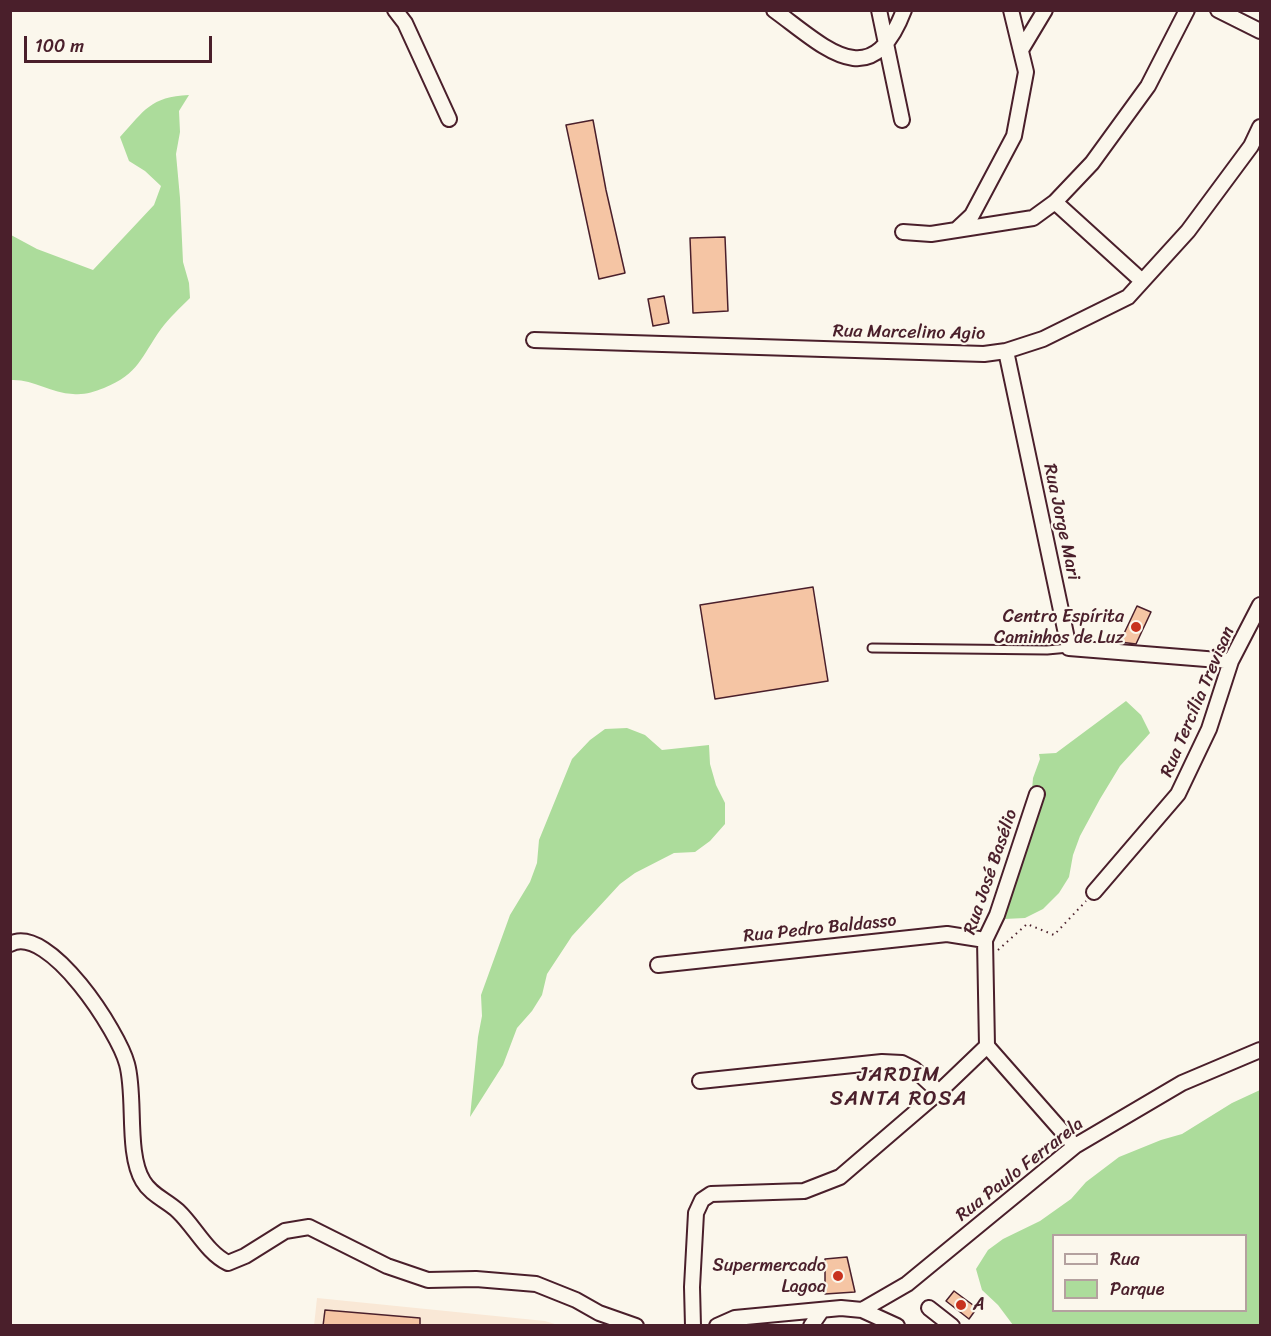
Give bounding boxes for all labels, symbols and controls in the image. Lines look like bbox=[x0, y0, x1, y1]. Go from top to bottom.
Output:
scale bar bbox=[27, 24, 214, 62]
text: 100 m bbox=[35, 30, 84, 62]
street label: Rua Marcelino Agio bbox=[833, 321, 985, 345]
street label: Rua Jorge Mari bbox=[1038, 462, 1084, 582]
place label: Centro Espírita Caminhos de Luz bbox=[994, 606, 1124, 648]
marker: Centro Espírita Caminhos de Luz bbox=[1129, 620, 1143, 634]
street label: Rua Tercília Trevisan bbox=[1156, 623, 1240, 781]
street label: Rua José Basélio bbox=[959, 807, 1023, 937]
street label: Rua Pedro Baldasso bbox=[742, 910, 898, 948]
district label: JARDIM SANTA ROSA bbox=[831, 1063, 967, 1113]
street label: Rua Paulo Ferrarela bbox=[952, 1114, 1088, 1226]
legend bbox=[1052, 1234, 1247, 1312]
text: Rua bbox=[1110, 1243, 1140, 1275]
place label: Supermercado Lagoa bbox=[712, 1255, 826, 1298]
marker: Supermercado Lagoa bbox=[831, 1269, 845, 1283]
text: Parque bbox=[1110, 1273, 1164, 1305]
place label: A bbox=[973, 1294, 985, 1316]
marker: A bbox=[954, 1298, 968, 1312]

